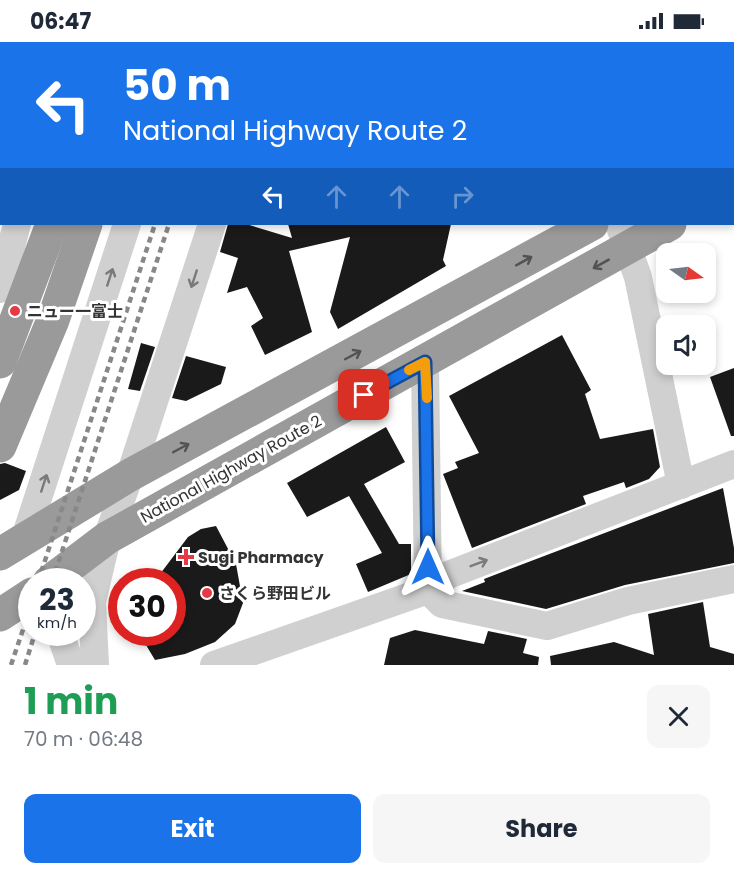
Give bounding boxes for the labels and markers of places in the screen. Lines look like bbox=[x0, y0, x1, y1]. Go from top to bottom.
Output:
place label: ニュー一富士 bbox=[27, 300, 123, 323]
marker: ニュー一富士 bbox=[8, 304, 22, 318]
pin bbox=[338, 369, 389, 420]
place label: Sugi Pharmacy bbox=[198, 546, 325, 569]
marker: Sugi Pharmacy bbox=[179, 550, 193, 564]
place label: さくら野田ビル bbox=[219, 582, 331, 605]
marker: さくら野田ビル bbox=[200, 586, 214, 600]

